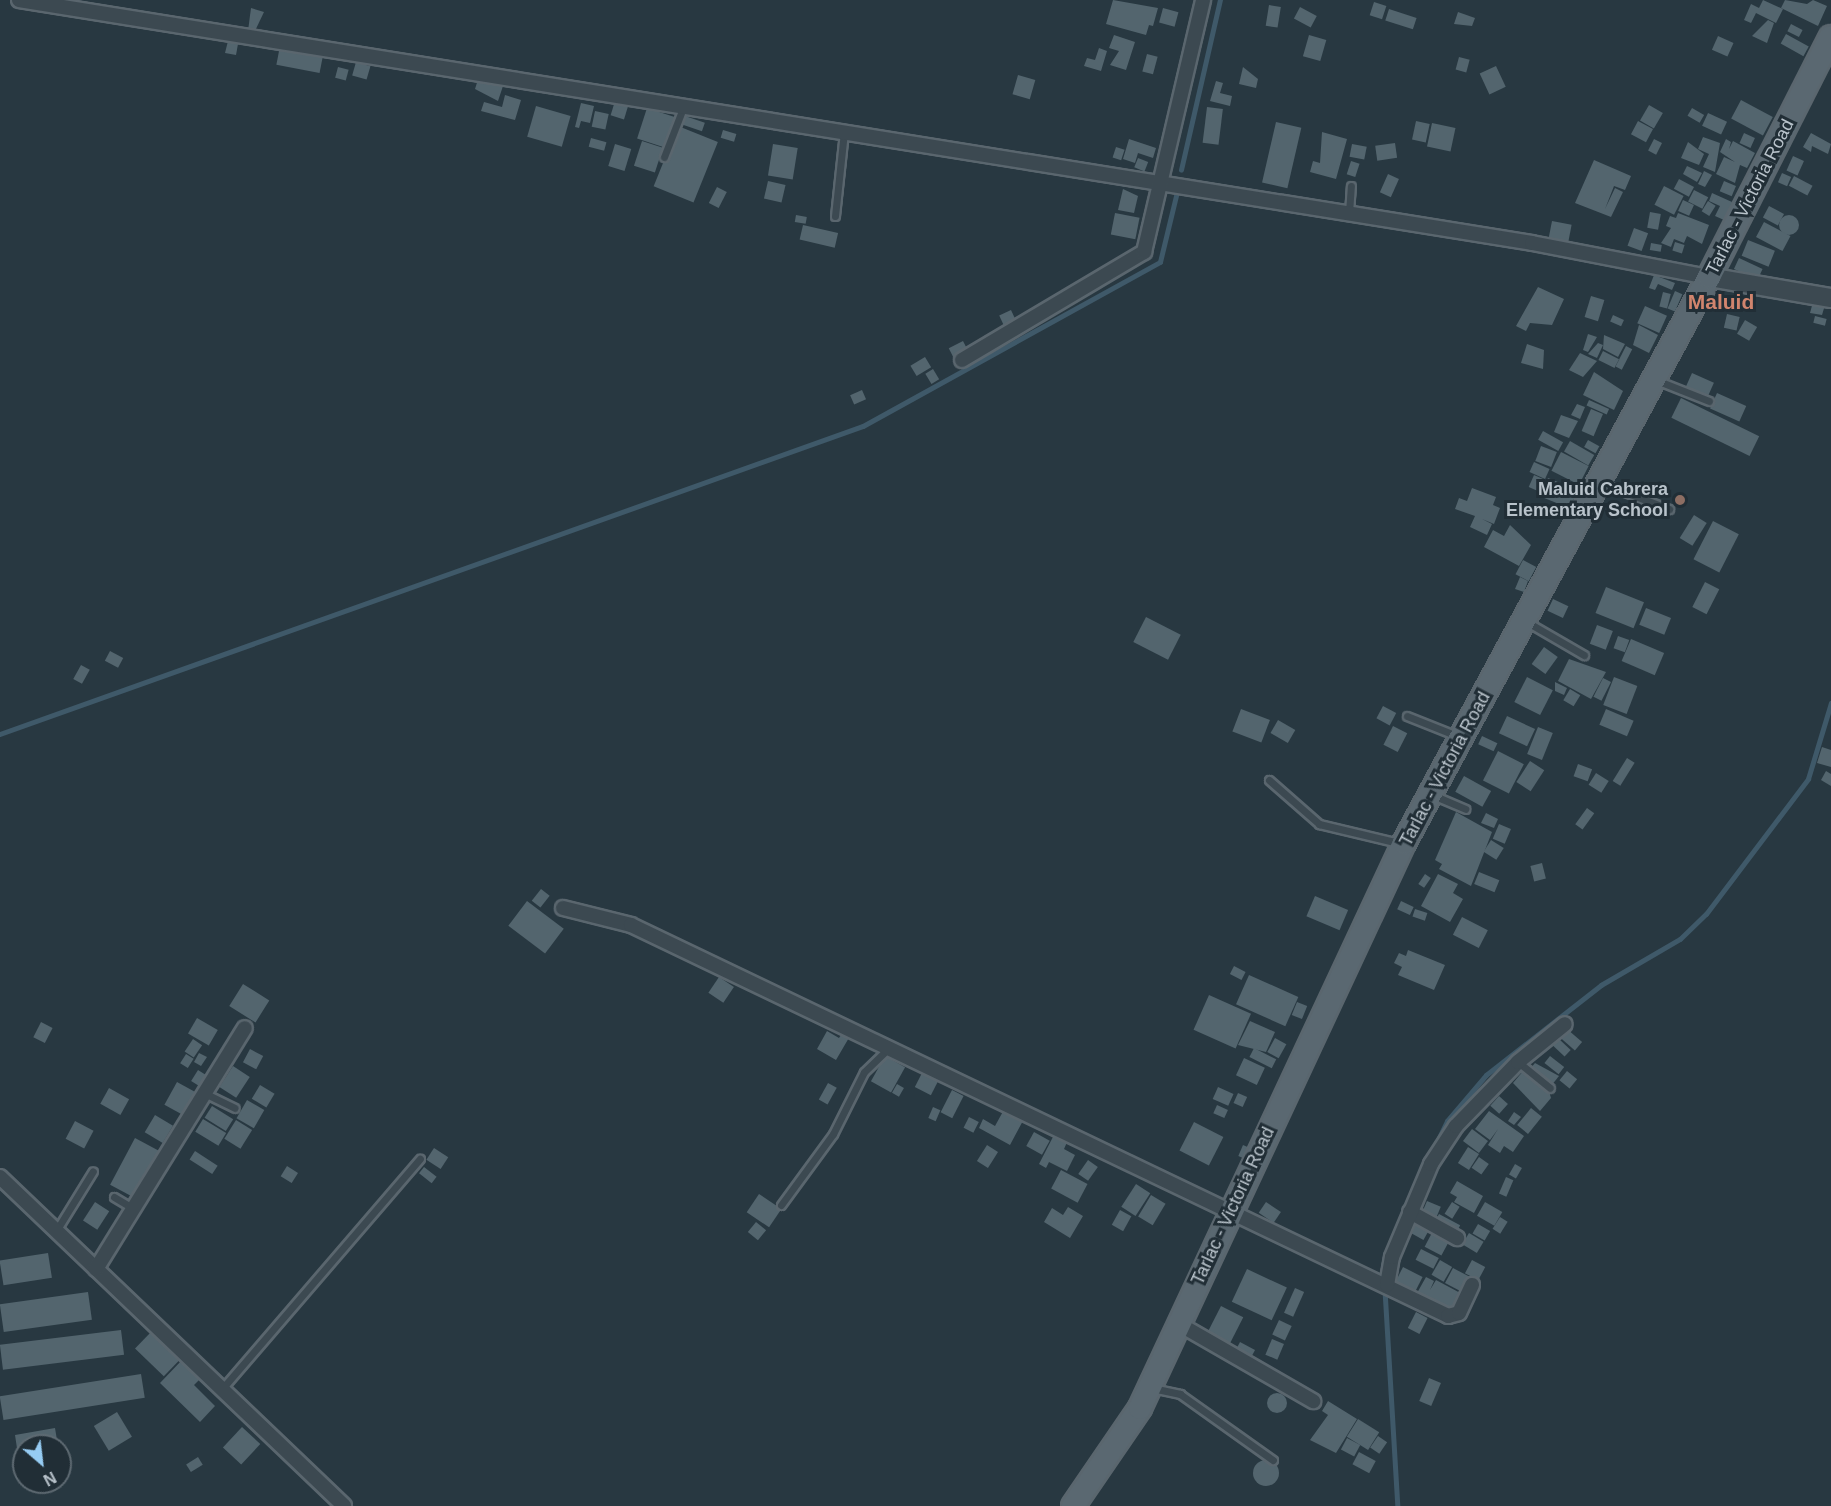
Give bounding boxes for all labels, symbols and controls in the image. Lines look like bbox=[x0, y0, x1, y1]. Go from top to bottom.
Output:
street label: Tarlac - Victoria Road bbox=[1701, 116, 1799, 278]
district label: Maluid bbox=[1688, 289, 1754, 315]
place label: Maluid Cabrera Elementary School bbox=[1506, 479, 1668, 522]
marker: Maluid Cabrera Elementary School bbox=[1673, 493, 1687, 507]
street label: Tarlac - Victoria Road bbox=[1395, 688, 1495, 850]
street label: Tarlac - Victoria Road bbox=[1187, 1124, 1279, 1288]
north arrow bbox=[12, 1434, 72, 1494]
text: N bbox=[41, 1468, 59, 1489]

